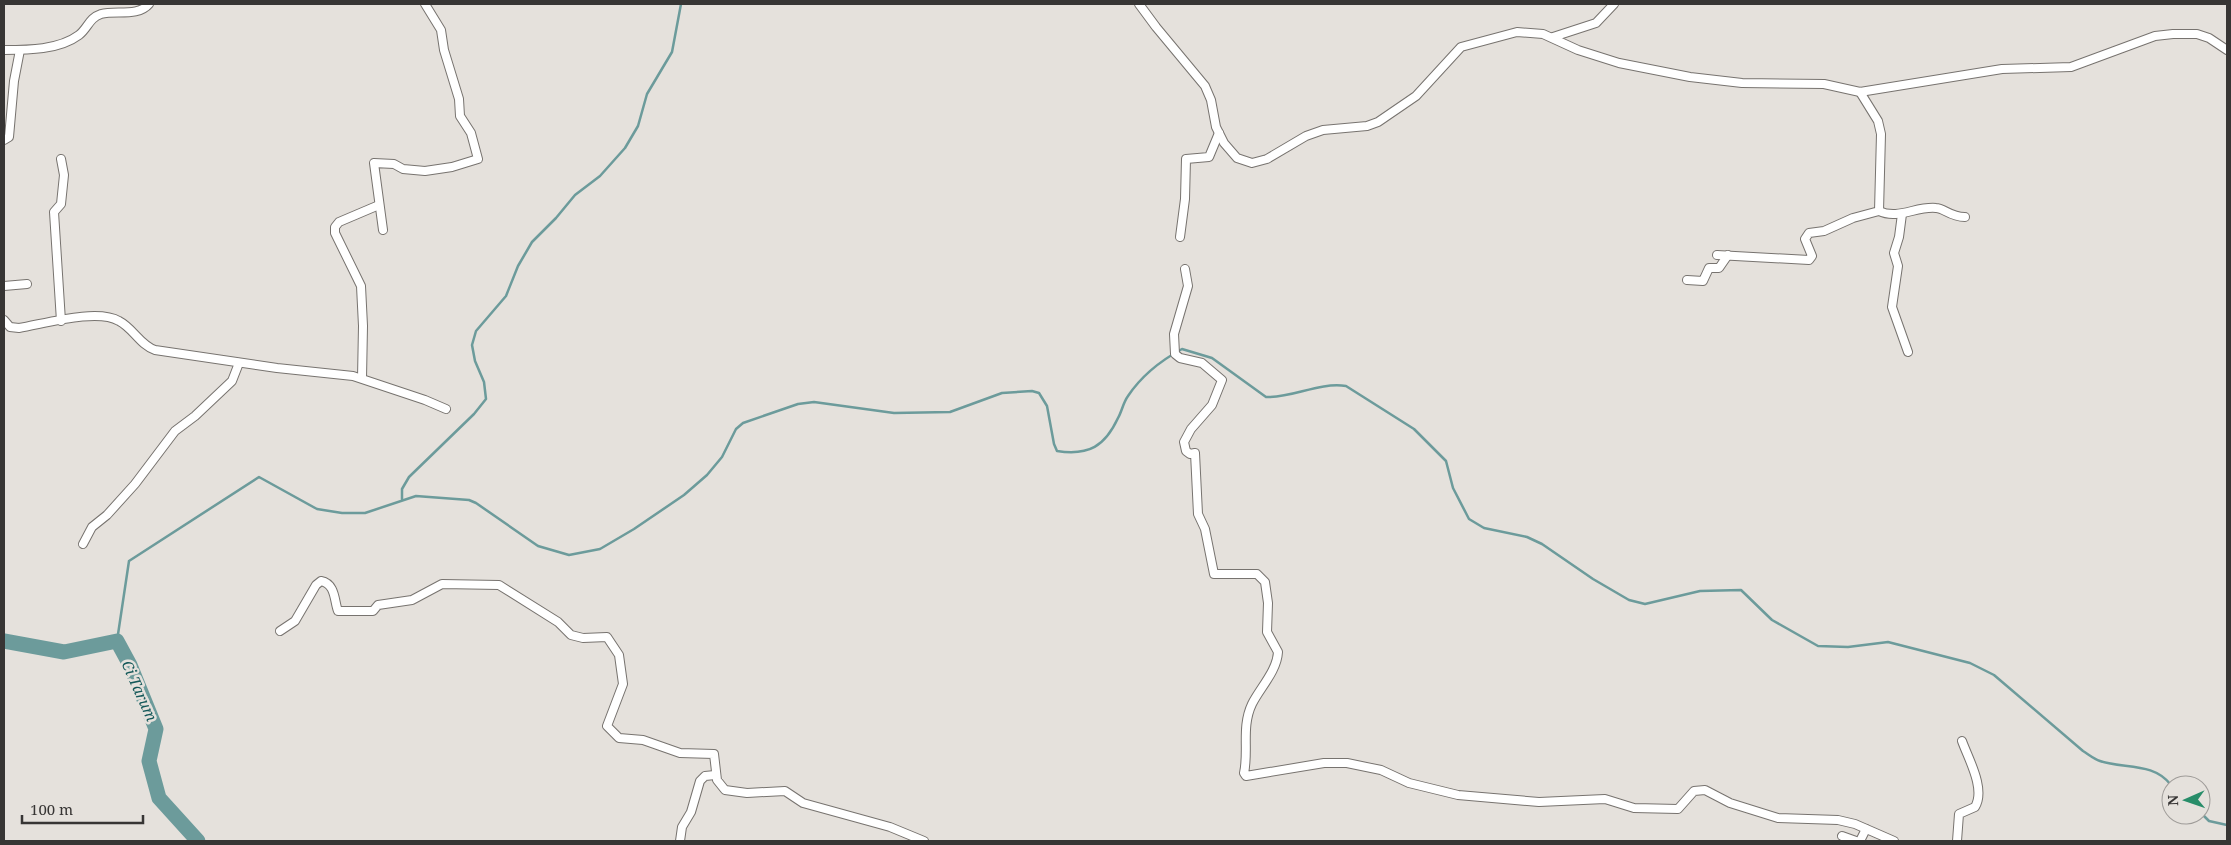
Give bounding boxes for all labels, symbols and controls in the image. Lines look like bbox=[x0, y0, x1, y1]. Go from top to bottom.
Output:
water label: Ci Tarum bbox=[118, 657, 162, 725]
north arrow bbox=[2161, 775, 2211, 825]
scale bar bbox=[22, 792, 144, 824]
text: N bbox=[2163, 795, 2182, 806]
text: 100 m bbox=[30, 799, 73, 819]

